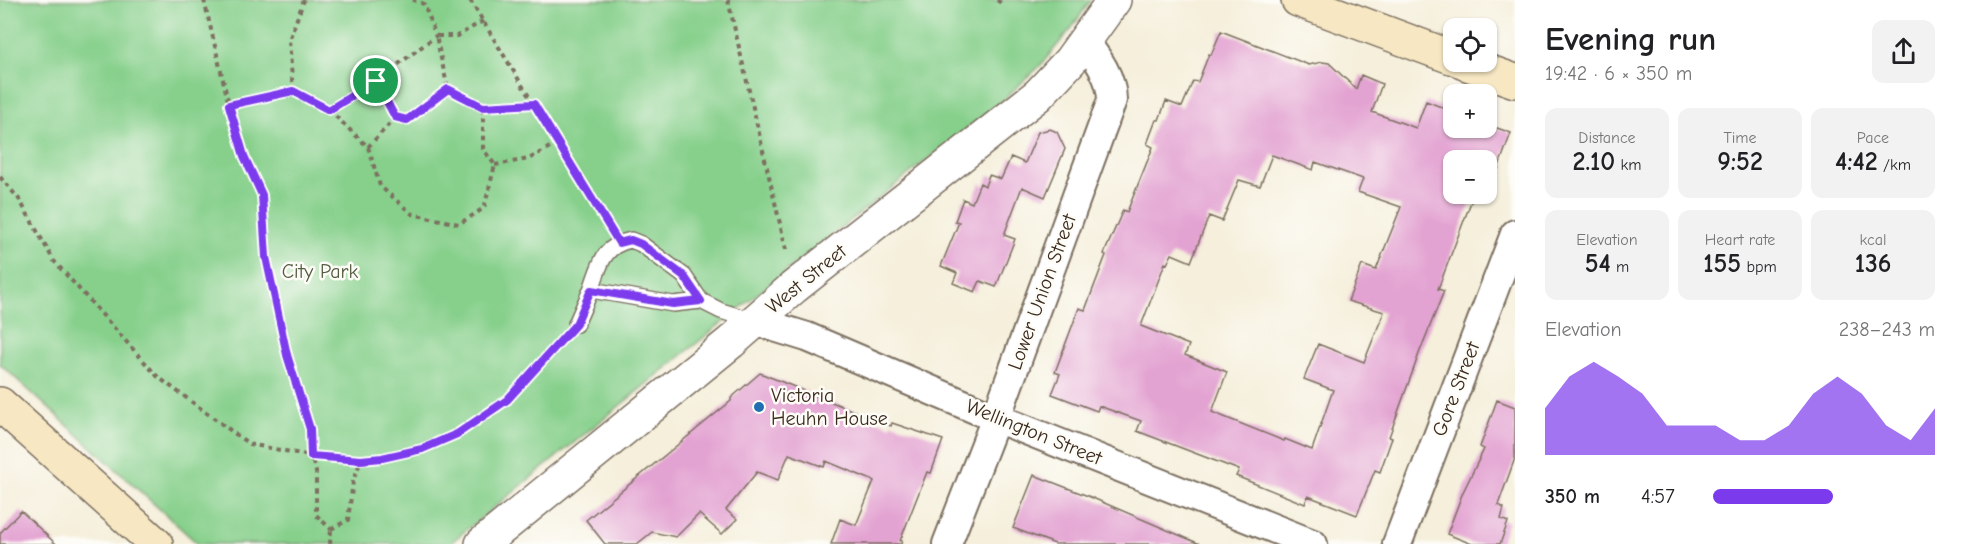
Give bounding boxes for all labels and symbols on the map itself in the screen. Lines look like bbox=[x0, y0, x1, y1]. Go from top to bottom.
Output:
pin bbox=[350, 55, 401, 106]
street label: Lower Union Street bbox=[1003, 210, 1081, 373]
street label: West Street bbox=[761, 239, 852, 318]
park label: City Park bbox=[282, 260, 359, 283]
street label: Gore Street bbox=[1427, 337, 1485, 439]
place label: Victoria Heuhn House bbox=[771, 384, 888, 430]
street label: Wellington Street bbox=[963, 394, 1106, 470]
marker: Victoria Heuhn House bbox=[752, 400, 766, 414]

